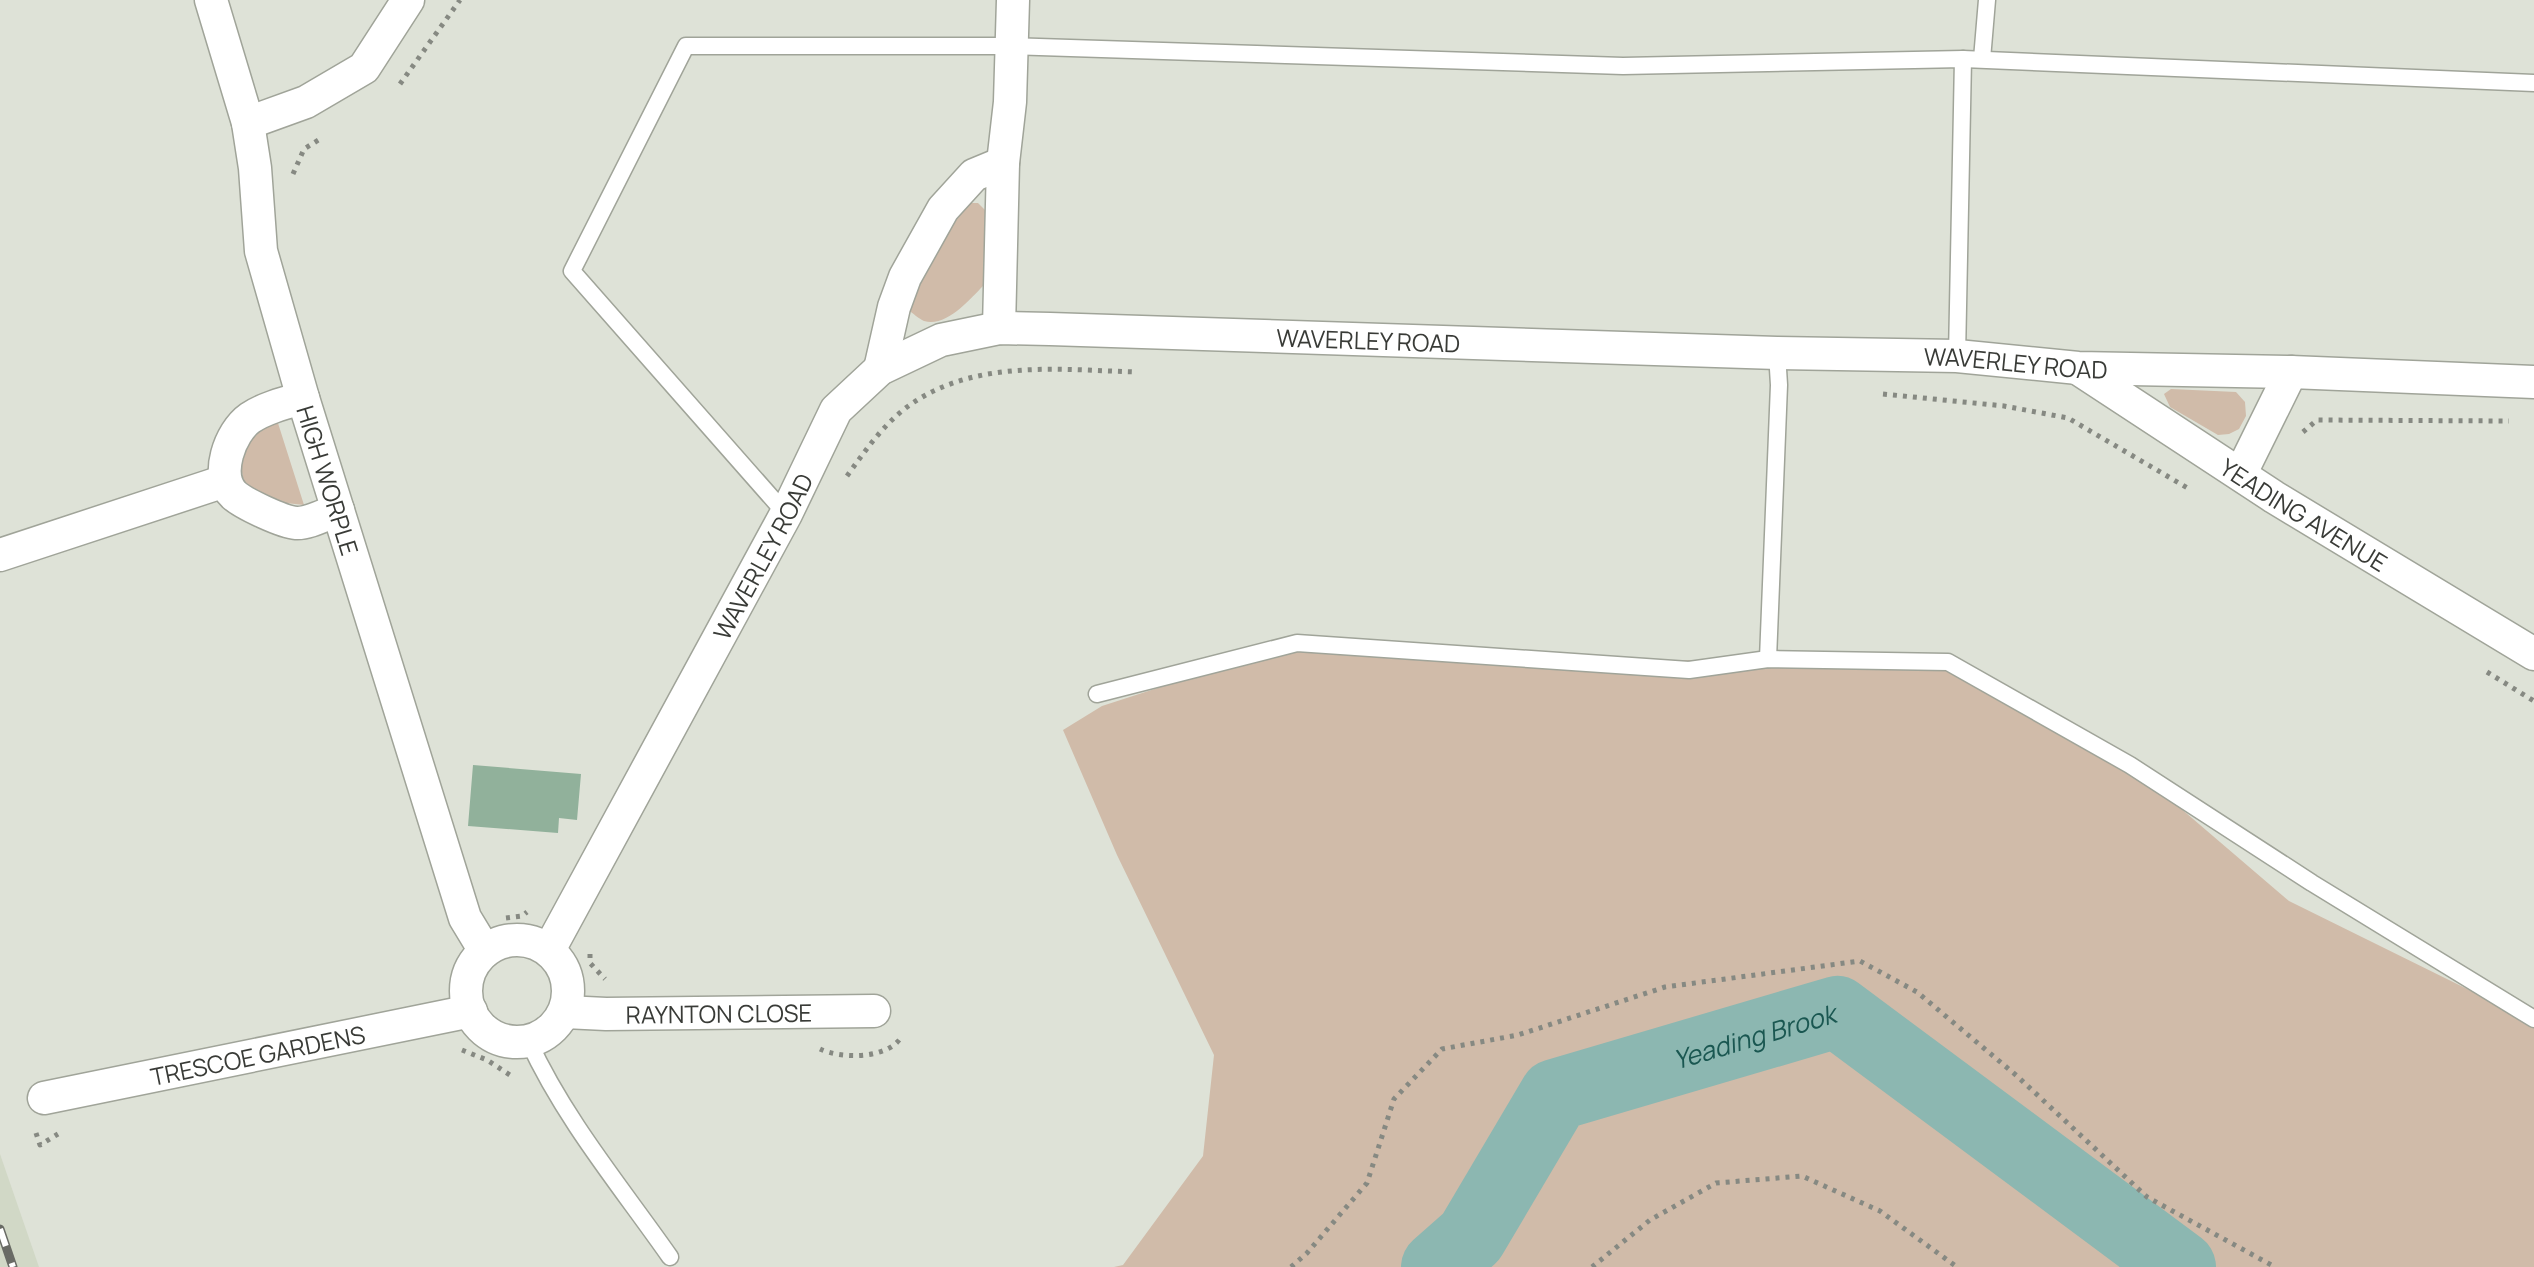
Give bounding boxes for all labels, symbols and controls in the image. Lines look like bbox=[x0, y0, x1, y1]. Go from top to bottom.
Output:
street label: WAVERLEY ROAD bbox=[1276, 320, 1461, 359]
street label: WAVERLEY ROAD bbox=[1924, 339, 2108, 385]
street label: HIGH WORPLE bbox=[290, 401, 367, 559]
street label: YEADING AVENUE bbox=[2214, 450, 2394, 578]
street label: WAVERLEY ROAD bbox=[704, 467, 820, 645]
water label: Yeading Brook bbox=[1669, 994, 1844, 1077]
street label: RAYNTON CLOSE bbox=[626, 995, 812, 1030]
street label: TRESCOE GARDENS bbox=[147, 1017, 368, 1092]

